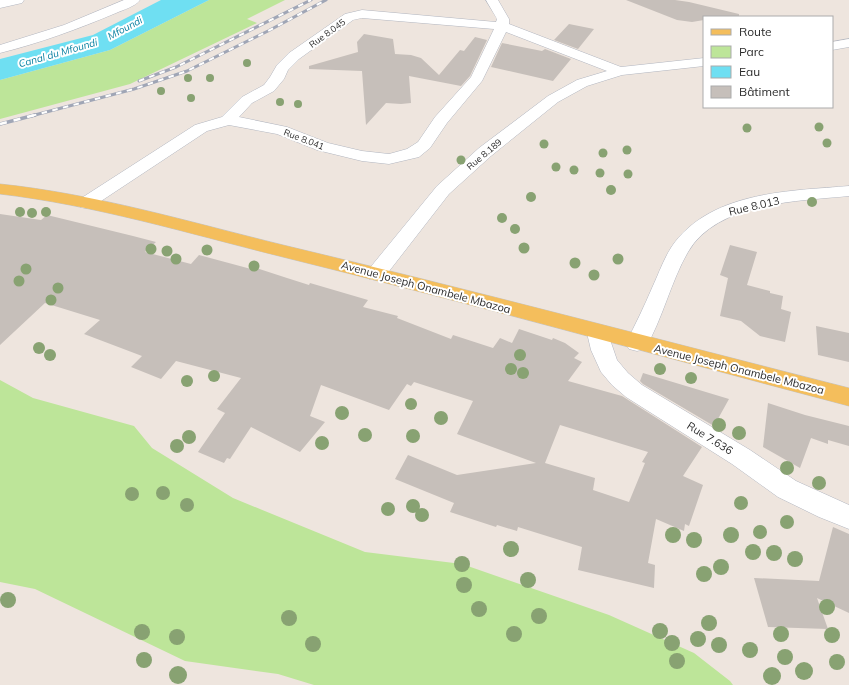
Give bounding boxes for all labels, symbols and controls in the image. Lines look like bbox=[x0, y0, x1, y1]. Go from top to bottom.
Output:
water label: Mfoundi bbox=[105, 13, 145, 43]
street label: Rue 8.045 bbox=[307, 16, 348, 50]
legend bbox=[703, 16, 833, 108]
text: Route bbox=[739, 24, 772, 39]
water label: Canal du Mfoundi bbox=[17, 35, 100, 70]
text: Parc bbox=[739, 44, 764, 59]
text: Eau bbox=[739, 64, 760, 79]
text: Bâtiment bbox=[739, 84, 790, 99]
street label: Rue 8.041 bbox=[282, 126, 326, 152]
street label: Rue 8.189 bbox=[464, 136, 504, 172]
street label: Rue 8.013 bbox=[727, 193, 781, 219]
street label: Avenue Joseph Onambele Mbazoa bbox=[340, 258, 512, 316]
street label: Avenue Joseph Onambele Mbazoa bbox=[652, 341, 826, 397]
street label: Rue 7.636 bbox=[684, 418, 736, 458]

